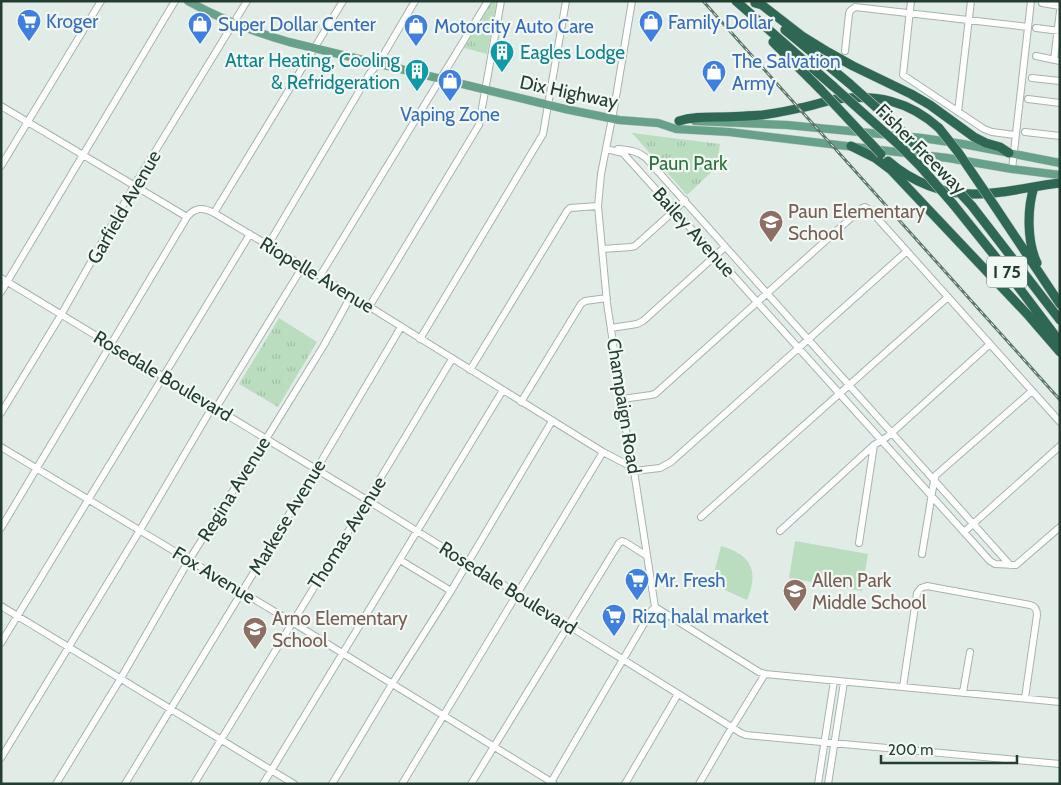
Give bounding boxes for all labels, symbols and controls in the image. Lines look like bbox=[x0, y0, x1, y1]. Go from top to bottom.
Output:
supermarket icon: Kroger bbox=[16, 8, 42, 42]
shop icon: Family Dollar bbox=[638, 9, 664, 43]
place label: Kroger bbox=[46, 10, 98, 33]
shop icon: Super Dollar Center bbox=[187, 11, 213, 45]
place label: Family Dollar bbox=[668, 11, 773, 34]
place label: Super Dollar Center bbox=[218, 13, 376, 36]
shop icon: Motorcity Auto Care bbox=[403, 13, 429, 47]
place label: Motorcity Auto Care bbox=[434, 15, 594, 38]
building icon: Eagles Lodge bbox=[489, 39, 515, 73]
place label: Eagles Lodge bbox=[520, 41, 625, 64]
place label: Attar Heating, Cooling & Refridgeration bbox=[225, 49, 401, 94]
place label: The Salvation Army bbox=[732, 50, 841, 95]
building icon: Attar Heating, Cooling & Refridgeration bbox=[404, 58, 430, 92]
shop icon: The Salvation Army bbox=[701, 59, 727, 93]
shop icon: Vaping Zone bbox=[437, 68, 463, 102]
street label: Dix Highway bbox=[518, 70, 621, 114]
street label: Fisher Freeway bbox=[871, 99, 971, 199]
place label: Vaping Zone bbox=[400, 103, 500, 126]
street label: Garfield Avenue bbox=[82, 146, 166, 268]
park label: Paun Park bbox=[649, 152, 728, 175]
street label: Bailey Avenue bbox=[648, 182, 740, 282]
place label: Paun Elementary School bbox=[788, 200, 926, 245]
school or university icon: Paun Elementary School bbox=[758, 209, 784, 243]
street label: Riopelle Avenue bbox=[256, 232, 379, 318]
road number: I 75 bbox=[987, 256, 1027, 288]
street label: Rosedale Boulevard bbox=[90, 326, 236, 426]
street label: Champaign Road bbox=[602, 336, 646, 476]
street label: Regina Avenue bbox=[193, 432, 275, 546]
street label: Markese Avenue bbox=[244, 455, 331, 579]
street label: Thomas Avenue bbox=[303, 472, 391, 594]
street label: Rosedale Boulevard bbox=[435, 536, 581, 640]
street label: Fox Avenue bbox=[168, 541, 260, 609]
supermarket icon: Mr. Fresh bbox=[624, 567, 650, 601]
place label: Mr. Fresh bbox=[654, 569, 726, 592]
place label: Allen Park Middle School bbox=[812, 569, 927, 614]
school or university icon: Allen Park Middle School bbox=[782, 578, 808, 612]
supermarket icon: Rizq halal market bbox=[601, 603, 627, 637]
place label: Rizq halal market bbox=[632, 605, 769, 628]
place label: Arno Elementary School bbox=[272, 607, 408, 652]
school or university icon: Arno Elementary School bbox=[242, 616, 268, 650]
scale bar bbox=[881, 732, 1017, 764]
text: 200 m bbox=[888, 741, 933, 759]

